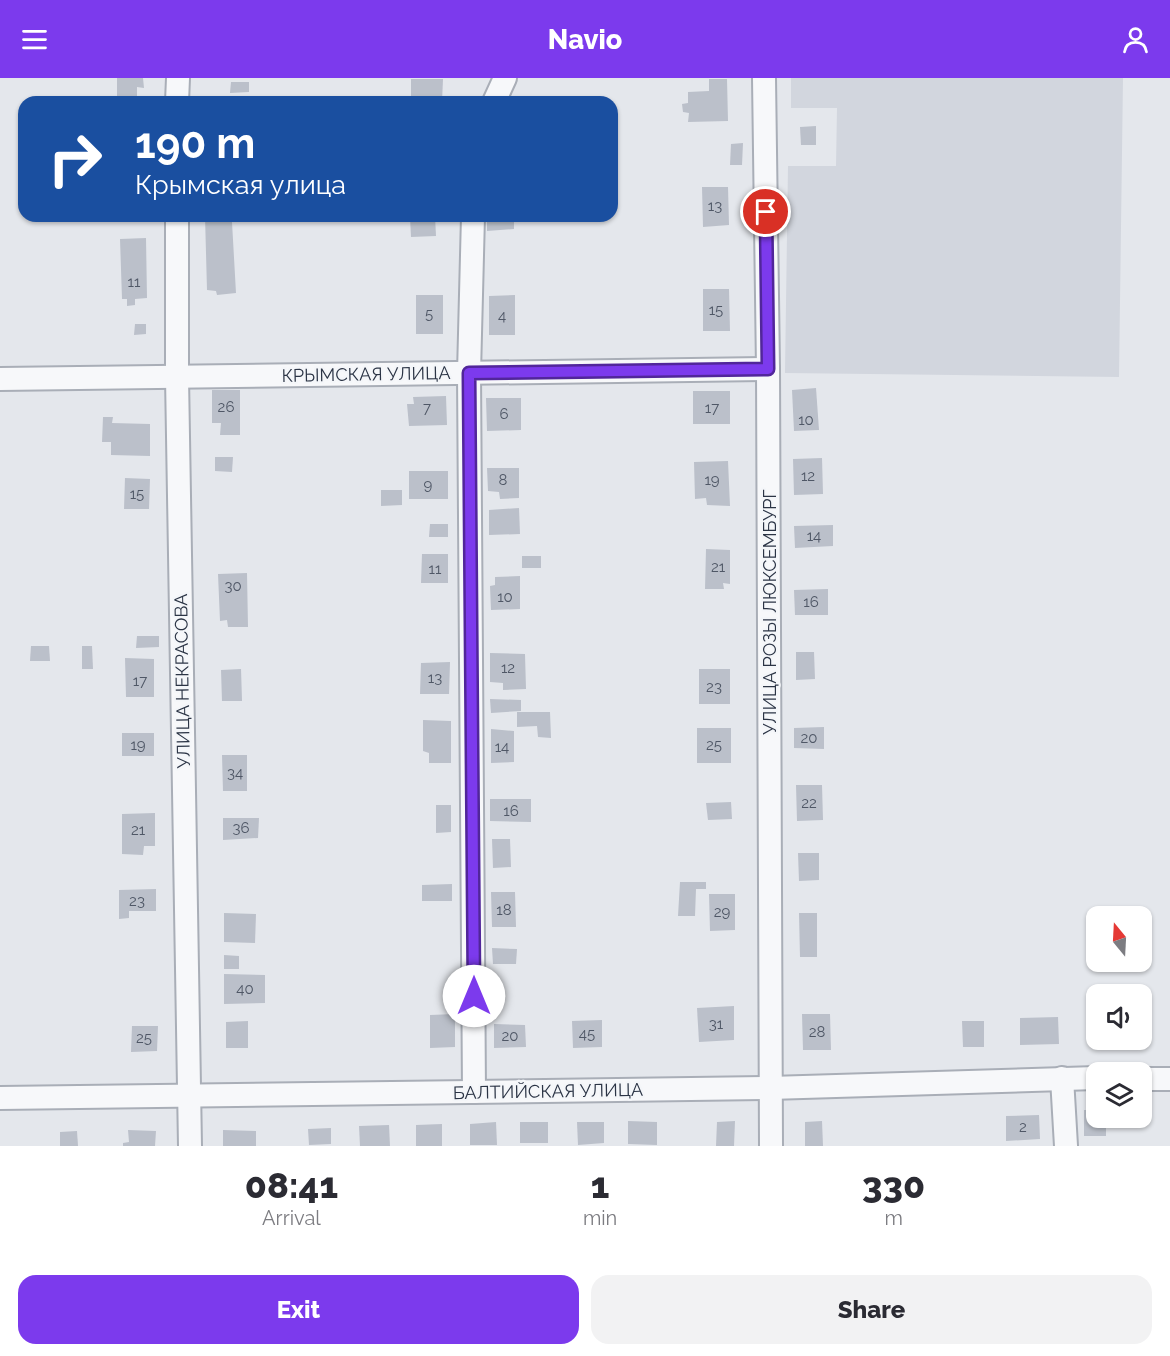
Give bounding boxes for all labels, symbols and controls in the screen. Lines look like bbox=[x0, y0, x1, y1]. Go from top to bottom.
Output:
icon: menu bbox=[18, 23, 51, 56]
icon: person bbox=[1119, 23, 1152, 56]
text: Navio bbox=[548, 24, 622, 55]
text: 190 m bbox=[135, 119, 255, 168]
icon: right bbox=[36, 120, 114, 198]
text: Крымская улица bbox=[135, 169, 346, 200]
pin bbox=[740, 186, 791, 237]
icon: arrive bbox=[749, 195, 782, 228]
house number: 13 bbox=[708, 197, 722, 215]
house number: 11 bbox=[128, 273, 141, 291]
house number: 15 bbox=[709, 301, 723, 319]
house number: 5 bbox=[425, 305, 433, 323]
house number: 4 bbox=[498, 307, 506, 325]
street label: КРЫМСКАЯ УЛИЦА bbox=[281, 362, 451, 386]
house number: 26 bbox=[218, 398, 234, 416]
house number: 7 bbox=[423, 399, 431, 417]
house number: 17 bbox=[705, 399, 719, 417]
house number: 6 bbox=[499, 405, 509, 423]
house number: 10 bbox=[798, 411, 814, 429]
house number: 12 bbox=[801, 467, 815, 485]
house number: 8 bbox=[499, 471, 508, 489]
house number: 19 bbox=[704, 471, 720, 489]
house number: 9 bbox=[424, 476, 433, 494]
house number: 15 bbox=[130, 485, 144, 503]
street label: УЛИЦА РОЗЫ ЛЮКСЕМБУРГ bbox=[759, 489, 780, 735]
house number: 14 bbox=[807, 527, 821, 545]
house number: 21 bbox=[711, 558, 726, 576]
house number: 11 bbox=[429, 560, 442, 578]
house number: 30 bbox=[224, 577, 242, 595]
house number: 10 bbox=[497, 588, 513, 606]
house number: 16 bbox=[803, 593, 819, 611]
street label: УЛИЦА НЕКРАСОВА bbox=[170, 594, 194, 768]
house number: 12 bbox=[501, 659, 515, 677]
house number: 13 bbox=[428, 669, 442, 687]
house number: 17 bbox=[133, 672, 147, 690]
house number: 23 bbox=[706, 678, 722, 696]
house number: 20 bbox=[801, 729, 818, 747]
house number: 19 bbox=[130, 736, 146, 754]
house number: 25 bbox=[706, 736, 722, 754]
house number: 14 bbox=[495, 738, 509, 756]
house number: 34 bbox=[227, 764, 243, 782]
house number: 22 bbox=[801, 794, 817, 812]
house number: 16 bbox=[503, 802, 519, 820]
house number: 36 bbox=[232, 819, 250, 837]
house number: 21 bbox=[131, 821, 146, 839]
house number: 23 bbox=[129, 892, 145, 910]
house number: 18 bbox=[496, 901, 512, 919]
house number: 29 bbox=[714, 903, 731, 921]
north arrow bbox=[1086, 906, 1152, 972]
map controls bbox=[1086, 906, 1152, 1128]
position arrow bbox=[442, 964, 506, 1028]
house number: 40 bbox=[236, 980, 254, 998]
button: sound bbox=[1086, 984, 1152, 1050]
house number: 31 bbox=[709, 1015, 724, 1033]
house number: 28 bbox=[809, 1023, 825, 1041]
house number: 45 bbox=[579, 1025, 595, 1043]
house number: 20 bbox=[502, 1027, 519, 1045]
house number: 25 bbox=[136, 1029, 152, 1047]
button: layers bbox=[1086, 1062, 1152, 1128]
street label: БАЛТИЙСКАЯ УЛИЦА bbox=[453, 1079, 643, 1103]
house number: 2 bbox=[1019, 1118, 1027, 1136]
text: 08:41 bbox=[245, 1164, 338, 1206]
text: 1 bbox=[591, 1164, 609, 1206]
text: 330 bbox=[862, 1164, 925, 1206]
text: Arrival bbox=[262, 1206, 321, 1230]
text: min bbox=[583, 1206, 617, 1230]
text: m bbox=[884, 1206, 903, 1230]
button: Exit bbox=[18, 1275, 579, 1344]
button: Share bbox=[591, 1275, 1152, 1344]

